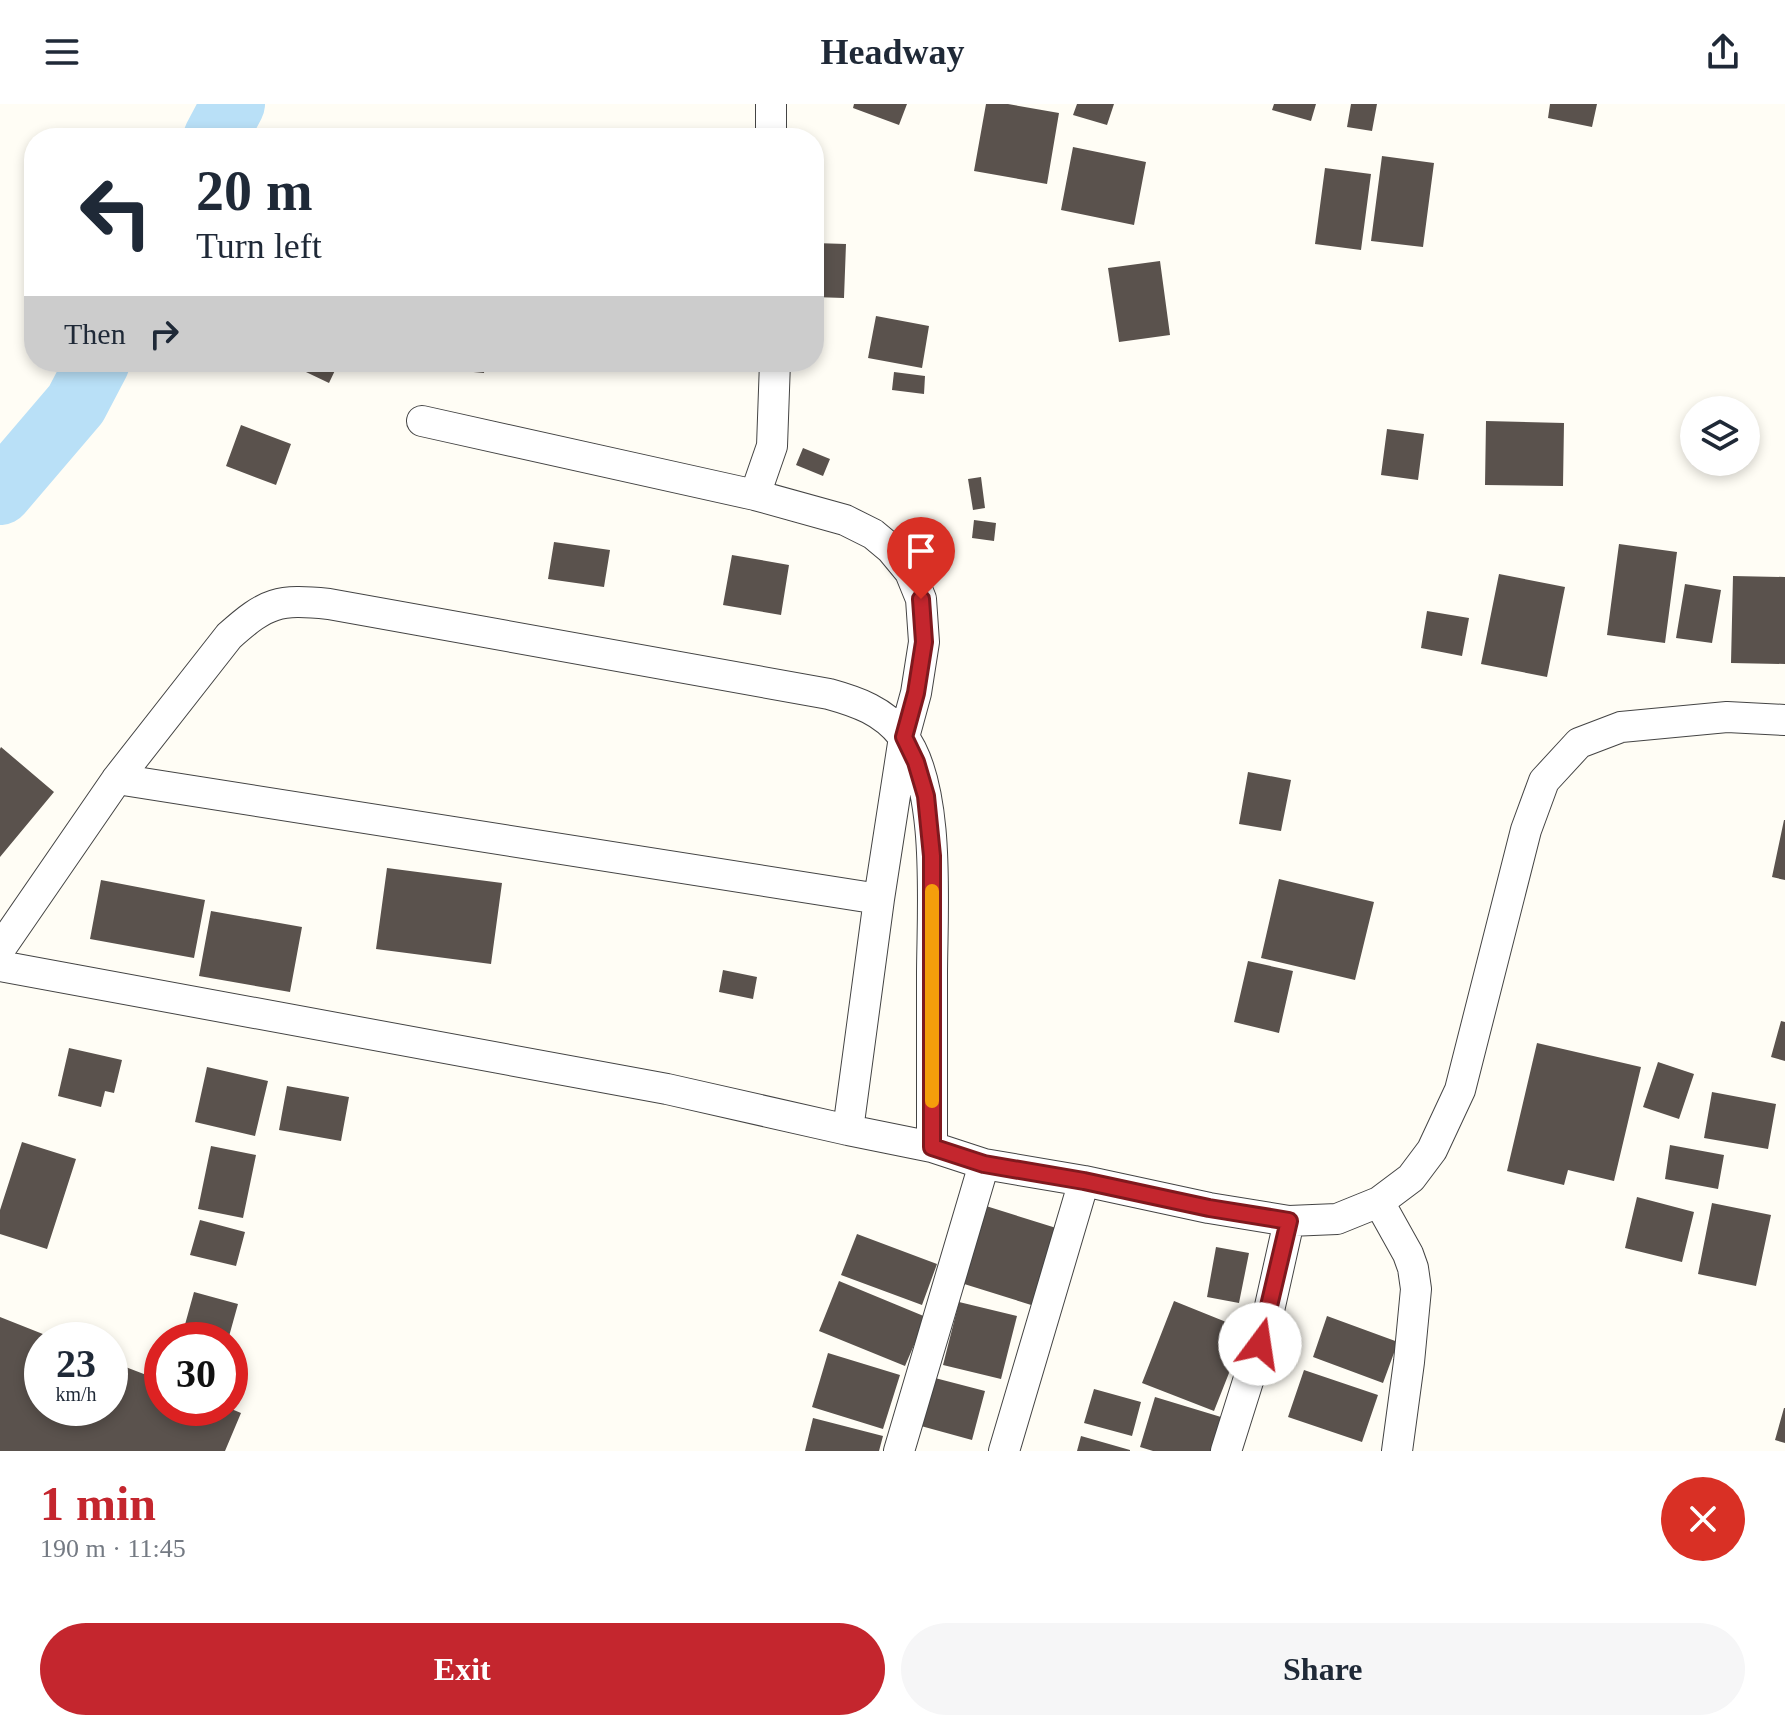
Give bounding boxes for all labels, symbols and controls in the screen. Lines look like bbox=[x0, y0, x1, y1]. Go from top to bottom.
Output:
icon: menu bbox=[40, 30, 84, 74]
icon: share bbox=[1701, 30, 1745, 74]
text: Headway bbox=[821, 32, 965, 72]
icon: left bbox=[64, 160, 168, 264]
text: 20 m bbox=[196, 160, 313, 222]
text: Turn left bbox=[196, 226, 322, 266]
icon: right bbox=[142, 312, 186, 356]
text: Then bbox=[64, 317, 126, 350]
map controls bbox=[1680, 396, 1760, 476]
button: layers bbox=[1680, 396, 1760, 476]
pin bbox=[887, 517, 955, 599]
icon: arrive bbox=[899, 529, 943, 573]
position arrow bbox=[1218, 1302, 1302, 1386]
speed limit sign: 30 bbox=[144, 1322, 248, 1426]
text: 23 bbox=[56, 1341, 96, 1386]
text: km/h bbox=[55, 1383, 97, 1405]
text: 1 min bbox=[40, 1477, 156, 1530]
button: close bbox=[1661, 1477, 1745, 1561]
text: 190 m · 11:45 bbox=[40, 1534, 186, 1563]
button: Exit bbox=[40, 1623, 885, 1715]
button: Share bbox=[901, 1623, 1745, 1715]

